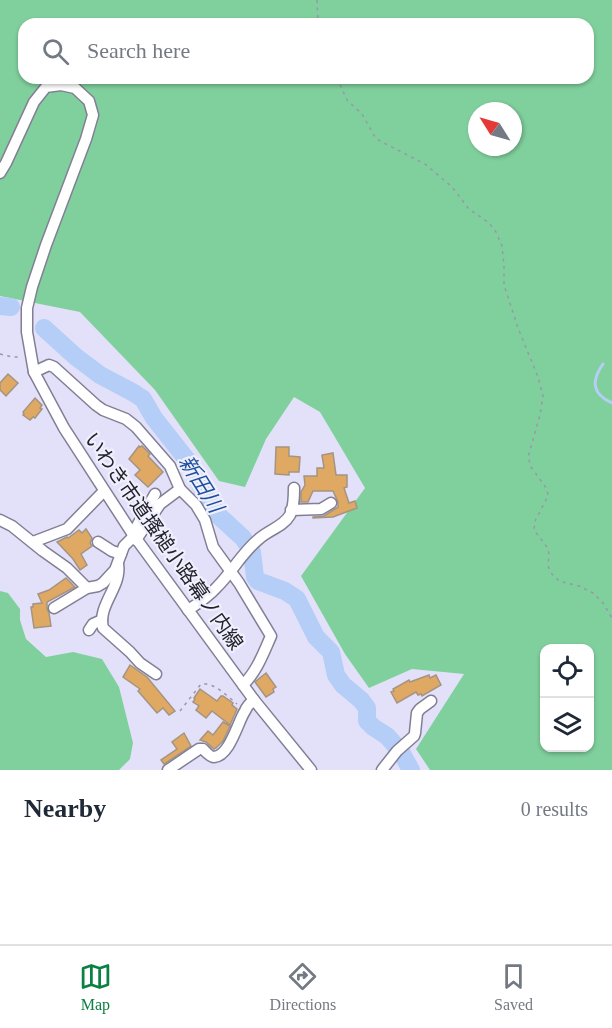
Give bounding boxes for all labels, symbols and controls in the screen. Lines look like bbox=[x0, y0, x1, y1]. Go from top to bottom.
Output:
search box bbox=[18, 18, 594, 84]
icon: search bbox=[39, 35, 72, 68]
text: Search here bbox=[87, 38, 190, 63]
north arrow bbox=[468, 102, 522, 156]
street label: いわき市道搔槌小路幕ノ内線 bbox=[80, 428, 248, 654]
water label: 新田川 bbox=[174, 451, 229, 519]
map controls bbox=[540, 644, 594, 752]
button: locate bbox=[540, 644, 594, 698]
button: layers bbox=[540, 698, 594, 752]
text: Nearby bbox=[24, 794, 106, 823]
text: 0 results bbox=[521, 798, 588, 820]
tab: Map bbox=[79, 960, 112, 1014]
tab: Directions bbox=[270, 960, 336, 1014]
tab: Saved bbox=[494, 960, 533, 1014]

